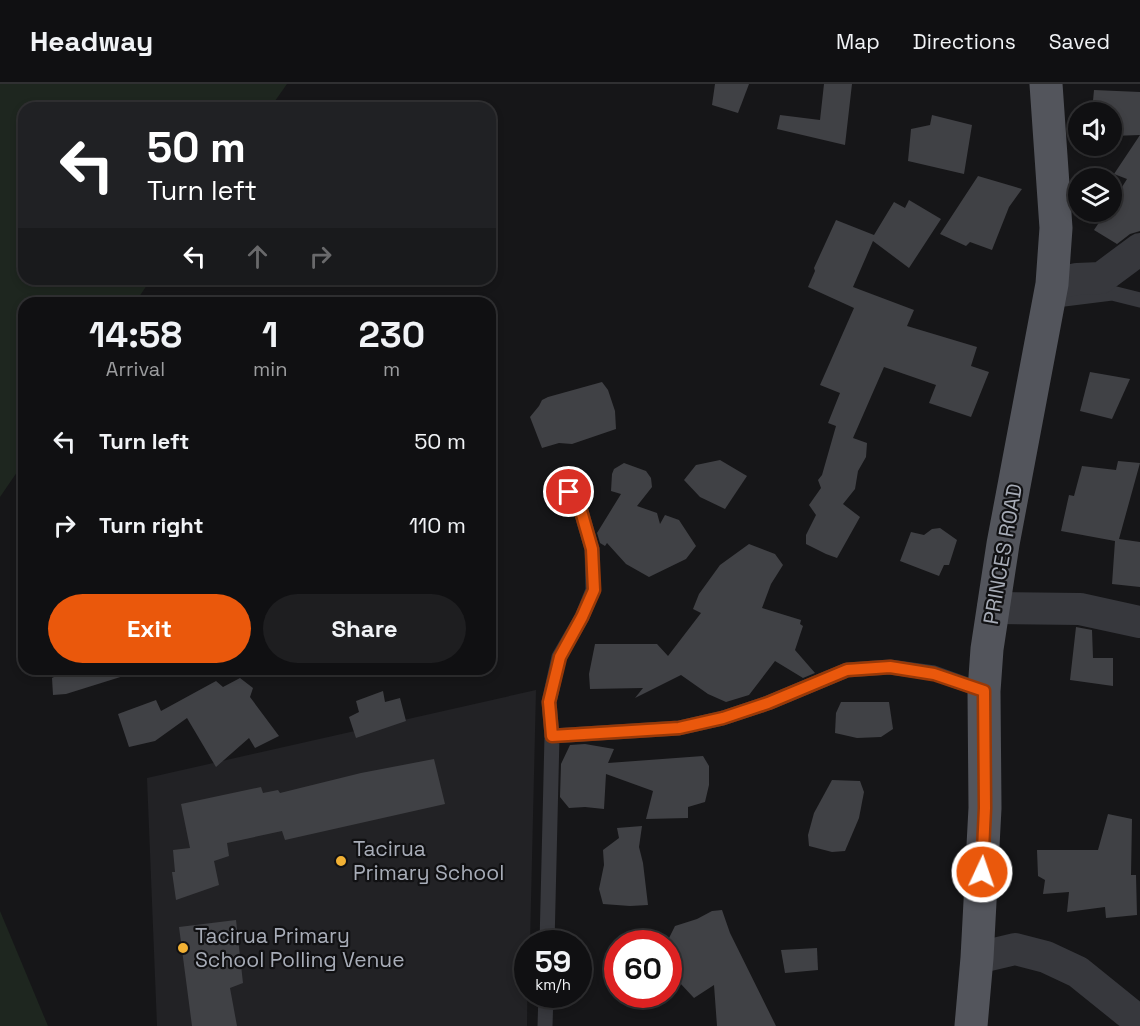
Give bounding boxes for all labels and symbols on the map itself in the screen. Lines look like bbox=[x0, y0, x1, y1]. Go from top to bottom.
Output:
pin bbox=[543, 466, 594, 517]
street label: PRINCES ROAD bbox=[977, 481, 1028, 627]
place label: Tacirua Primary School bbox=[353, 835, 504, 886]
position arrow bbox=[950, 840, 1014, 904]
marker: Tacirua Primary School bbox=[334, 854, 348, 868]
place label: Tacirua Primary School Polling Venue bbox=[195, 922, 405, 973]
speed limit sign: 60 bbox=[604, 930, 682, 1008]
marker: Tacirua Primary School Polling Venue bbox=[176, 941, 190, 955]

